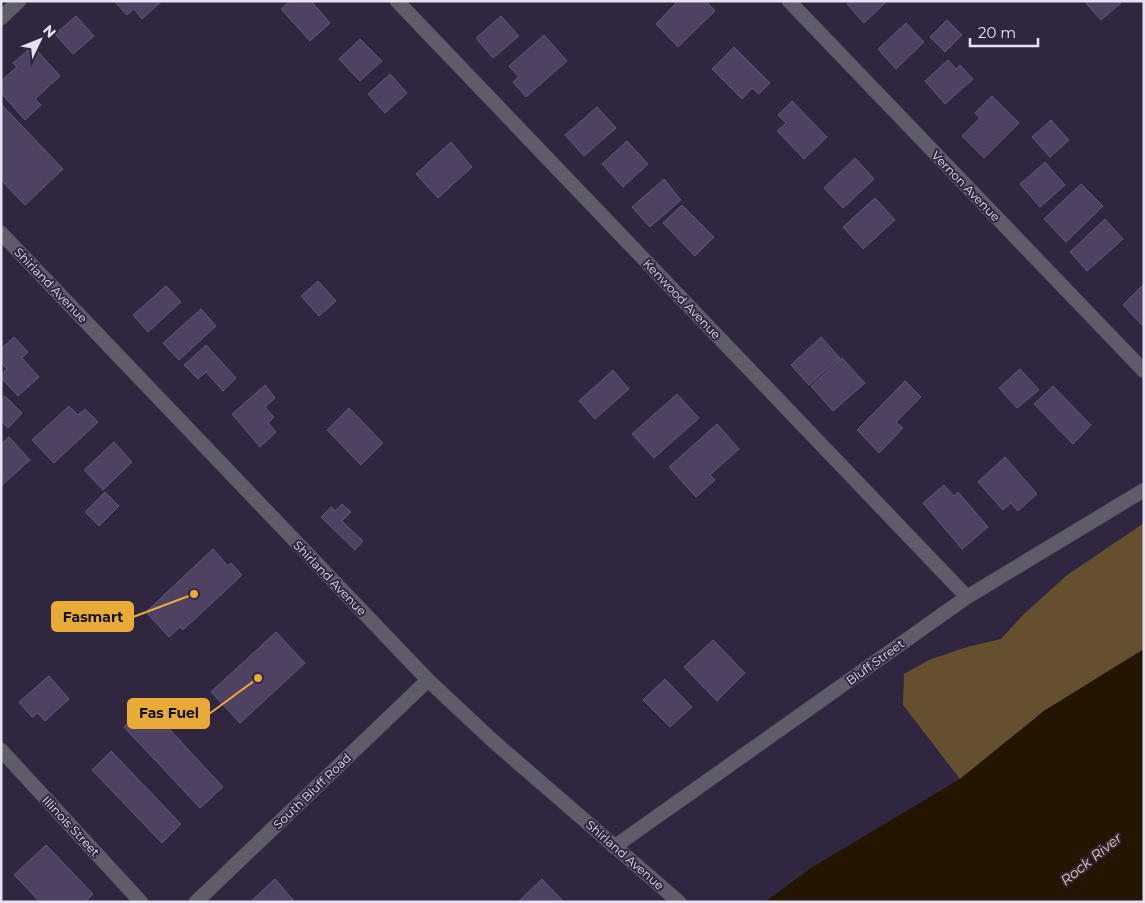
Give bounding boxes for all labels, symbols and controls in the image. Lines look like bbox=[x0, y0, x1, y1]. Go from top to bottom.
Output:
north arrow bbox=[15, 15, 65, 65]
scale bar bbox=[970, 15, 1038, 47]
text: N bbox=[39, 21, 60, 41]
text: 20 m bbox=[978, 23, 1016, 42]
street label: Vernon Avenue bbox=[929, 148, 1003, 224]
street label: Shirland Avenue bbox=[11, 244, 91, 326]
street label: Kenwood Avenue bbox=[640, 256, 724, 342]
street label: Shirland Avenue bbox=[290, 537, 370, 619]
callout: Fasmart bbox=[52, 602, 133, 631]
text: Fasmart bbox=[63, 608, 123, 626]
street label: Bluff Street bbox=[843, 636, 907, 688]
callout: Fas Fuel bbox=[128, 699, 209, 728]
text: Fas Fuel bbox=[139, 704, 199, 722]
street label: South Bluff Road bbox=[270, 750, 354, 832]
street label: Illinois Street bbox=[39, 793, 103, 860]
street label: Shirland Avenue bbox=[583, 817, 667, 893]
water label: Rock River bbox=[1057, 828, 1126, 889]

